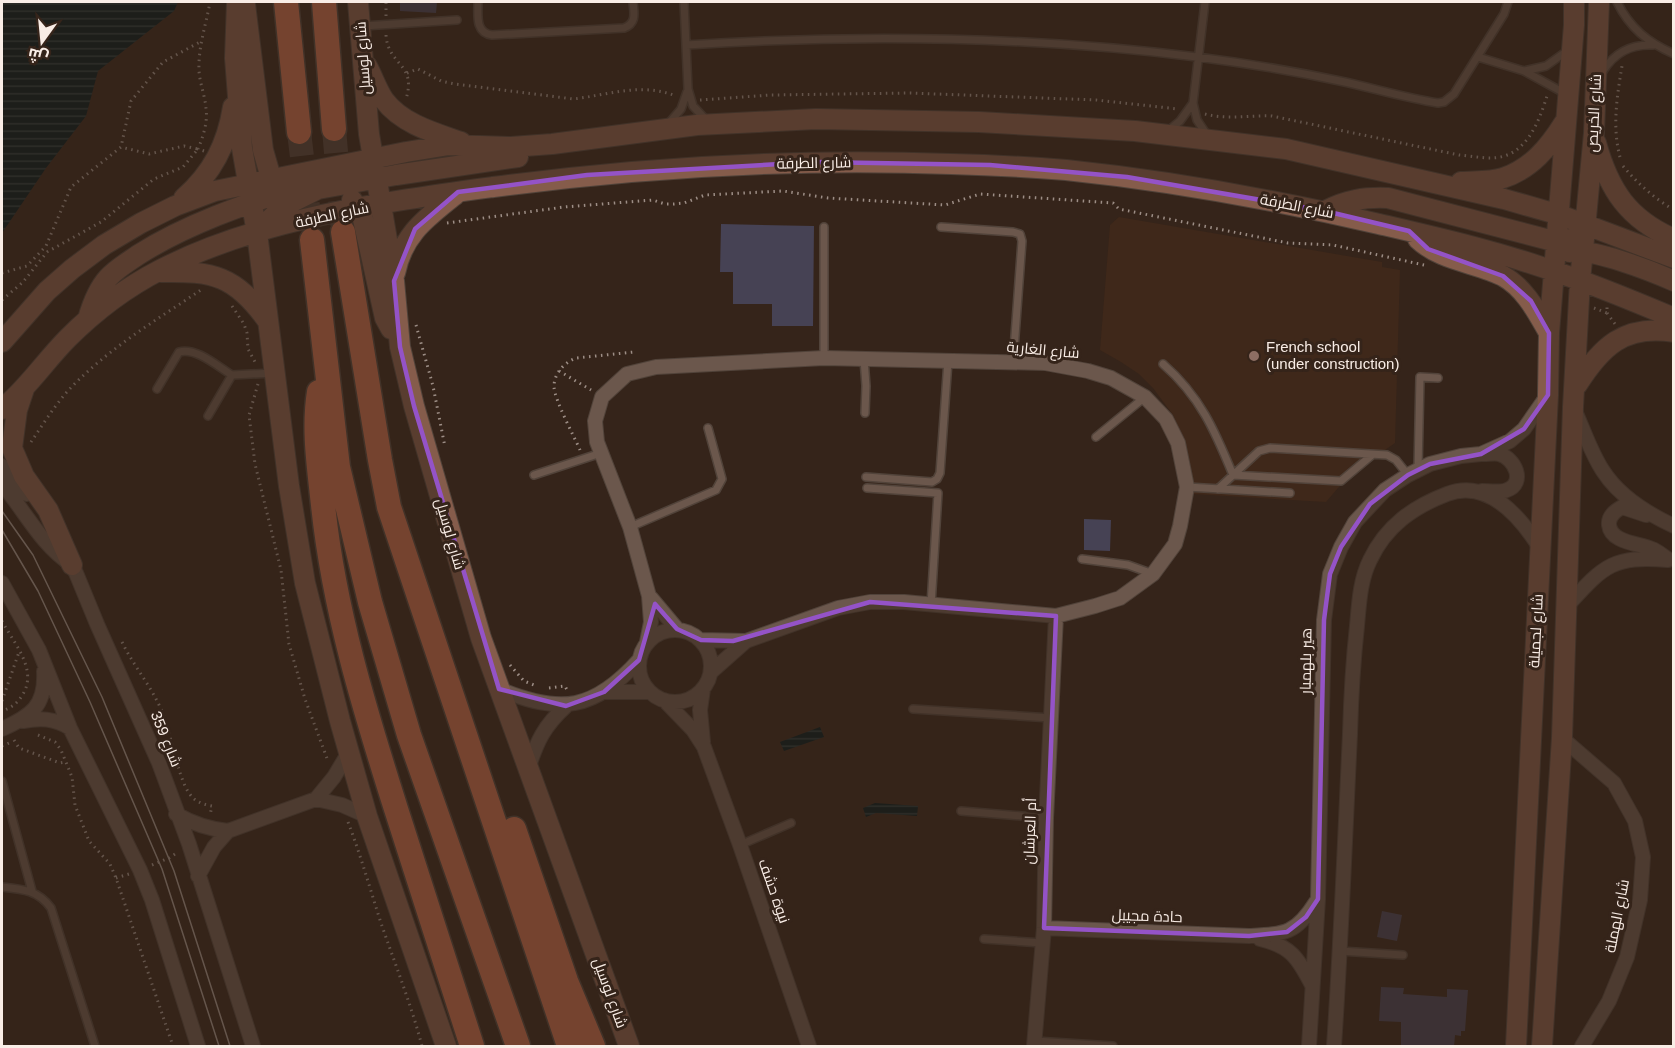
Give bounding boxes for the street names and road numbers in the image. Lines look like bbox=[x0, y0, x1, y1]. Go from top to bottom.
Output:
street label: شارع لوسيل bbox=[351, 21, 377, 95]
street label: شارع الخريص bbox=[1583, 73, 1607, 153]
street label: شارع الطرفة bbox=[776, 153, 852, 175]
street label: شارع الطرفة bbox=[1258, 190, 1335, 224]
street label: شارع الطرفة bbox=[293, 198, 371, 234]
street label: شارع الغارية bbox=[1006, 338, 1080, 364]
street label: شارع لوسيل bbox=[429, 496, 469, 572]
street label: شارع لجميلة bbox=[1525, 593, 1549, 669]
street label: هير بلهمبار bbox=[1296, 628, 1317, 695]
street label: شارع 359 bbox=[145, 709, 185, 770]
street label: أم العرشان bbox=[1019, 797, 1041, 865]
street label: نيوة حشف bbox=[755, 856, 793, 926]
street label: شارع الهملة bbox=[1601, 878, 1635, 955]
street label: حادة مجيبل bbox=[1111, 906, 1183, 927]
street label: شارع لوسيل bbox=[587, 955, 631, 1031]

